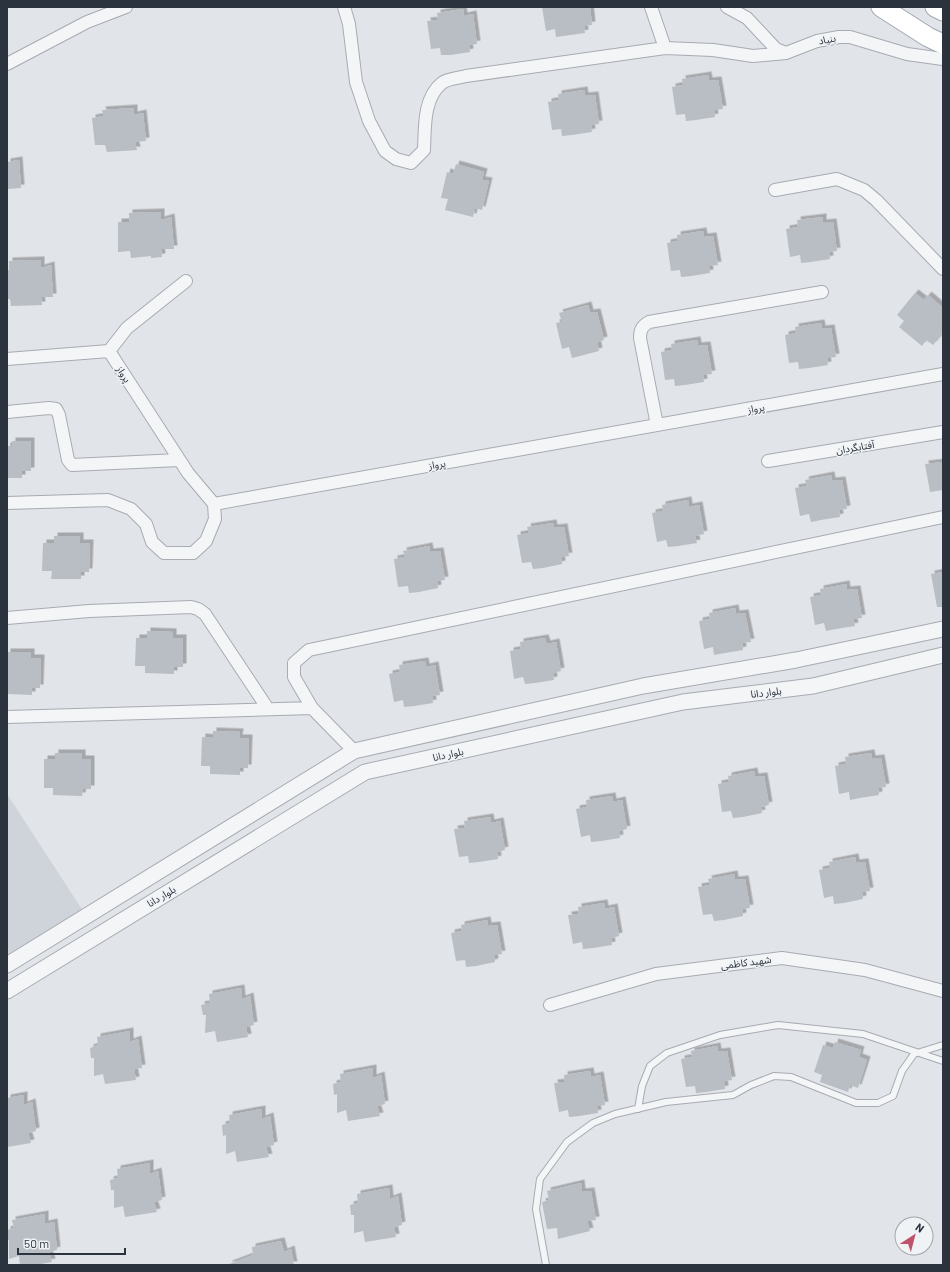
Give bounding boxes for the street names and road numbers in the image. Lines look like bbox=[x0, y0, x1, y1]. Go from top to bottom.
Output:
street label: بنیاد bbox=[817, 31, 837, 47]
street label: پرواز bbox=[113, 363, 134, 385]
street label: پرواز bbox=[745, 401, 766, 417]
street label: آفتابگردان bbox=[835, 438, 876, 457]
street label: پرواز bbox=[426, 457, 447, 473]
street label: بلوار دانا bbox=[750, 684, 783, 701]
street label: بلوار دانا bbox=[431, 745, 465, 764]
street label: بلوار دانا bbox=[145, 883, 178, 910]
street label: شهید کاظمی bbox=[720, 953, 772, 971]

